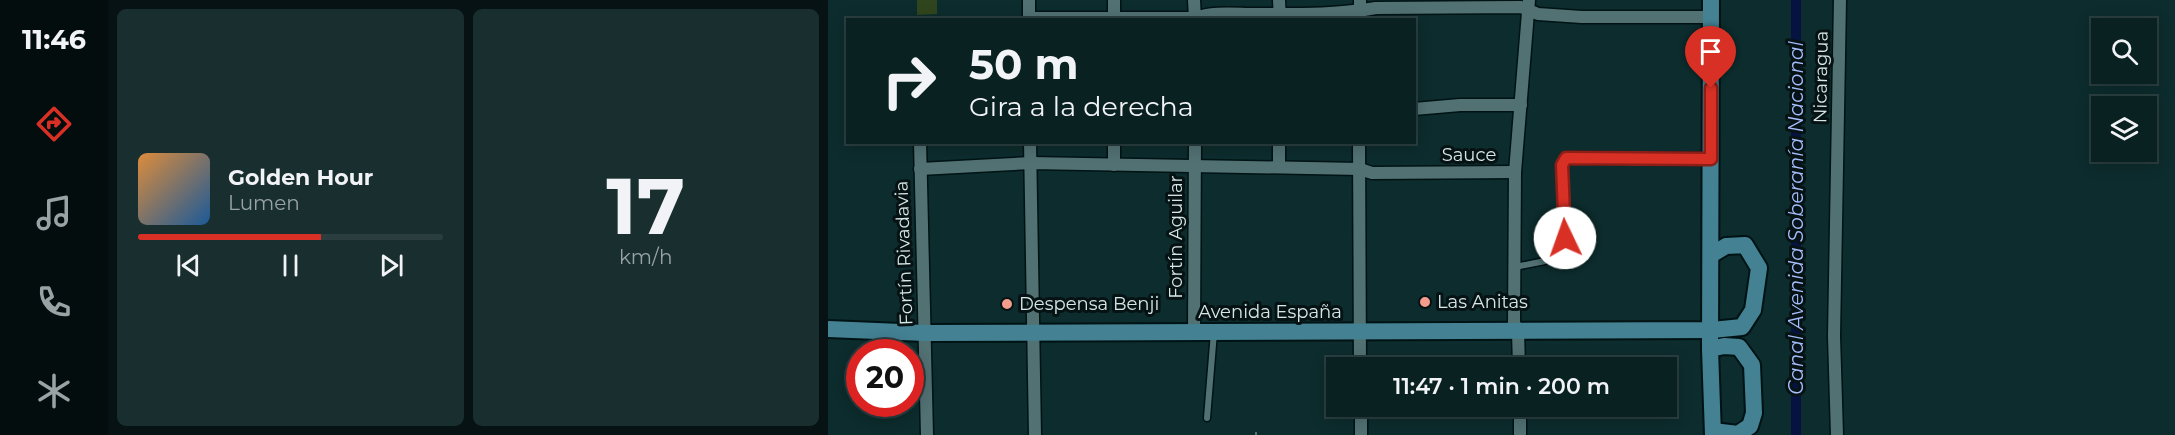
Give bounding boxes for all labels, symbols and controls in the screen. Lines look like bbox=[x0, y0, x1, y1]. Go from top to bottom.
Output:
map controls bbox=[2091, 18, 2157, 162]
button: search bbox=[2091, 18, 2157, 84]
text: 11:46 bbox=[22, 23, 86, 56]
pin bbox=[1685, 26, 1736, 88]
street label: Nicaragua bbox=[1809, 31, 1833, 123]
icon: arrive bbox=[1694, 35, 1727, 68]
text: 50 m bbox=[969, 38, 1078, 90]
water label: Canal Avenida Soberanía Nacional bbox=[1784, 41, 1808, 395]
icon: right bbox=[870, 42, 948, 120]
text: Gira a la derecha bbox=[969, 90, 1194, 123]
button: layers bbox=[2091, 96, 2157, 162]
icon: directions bbox=[33, 103, 75, 145]
street label: Sauce bbox=[1442, 144, 1496, 166]
text: 17 bbox=[606, 158, 685, 254]
text: Golden Hour bbox=[228, 164, 373, 191]
street label: Fortín Aguilar bbox=[1165, 175, 1187, 299]
street label: Fortín Rivadavia bbox=[890, 180, 918, 326]
text: Lumen bbox=[228, 191, 300, 215]
icon: music bbox=[33, 192, 75, 234]
position arrow bbox=[1533, 206, 1597, 270]
text: km/h bbox=[619, 245, 672, 269]
icon: previous bbox=[172, 249, 205, 282]
icon: pause bbox=[274, 249, 307, 282]
icon: next bbox=[375, 249, 408, 282]
icon: phone bbox=[33, 281, 75, 323]
place label: Las Anitas bbox=[1437, 291, 1528, 313]
place label: Despensa Benji bbox=[1019, 293, 1159, 315]
marker: Las Anitas bbox=[1418, 295, 1432, 309]
marker: Despensa Benji bbox=[1000, 297, 1014, 311]
street label: Avenida España bbox=[1198, 301, 1342, 323]
speed limit sign: 20 bbox=[846, 339, 924, 417]
icon: climate bbox=[33, 370, 75, 412]
text: 11:47 · 1 min · 200 m bbox=[1393, 373, 1610, 400]

